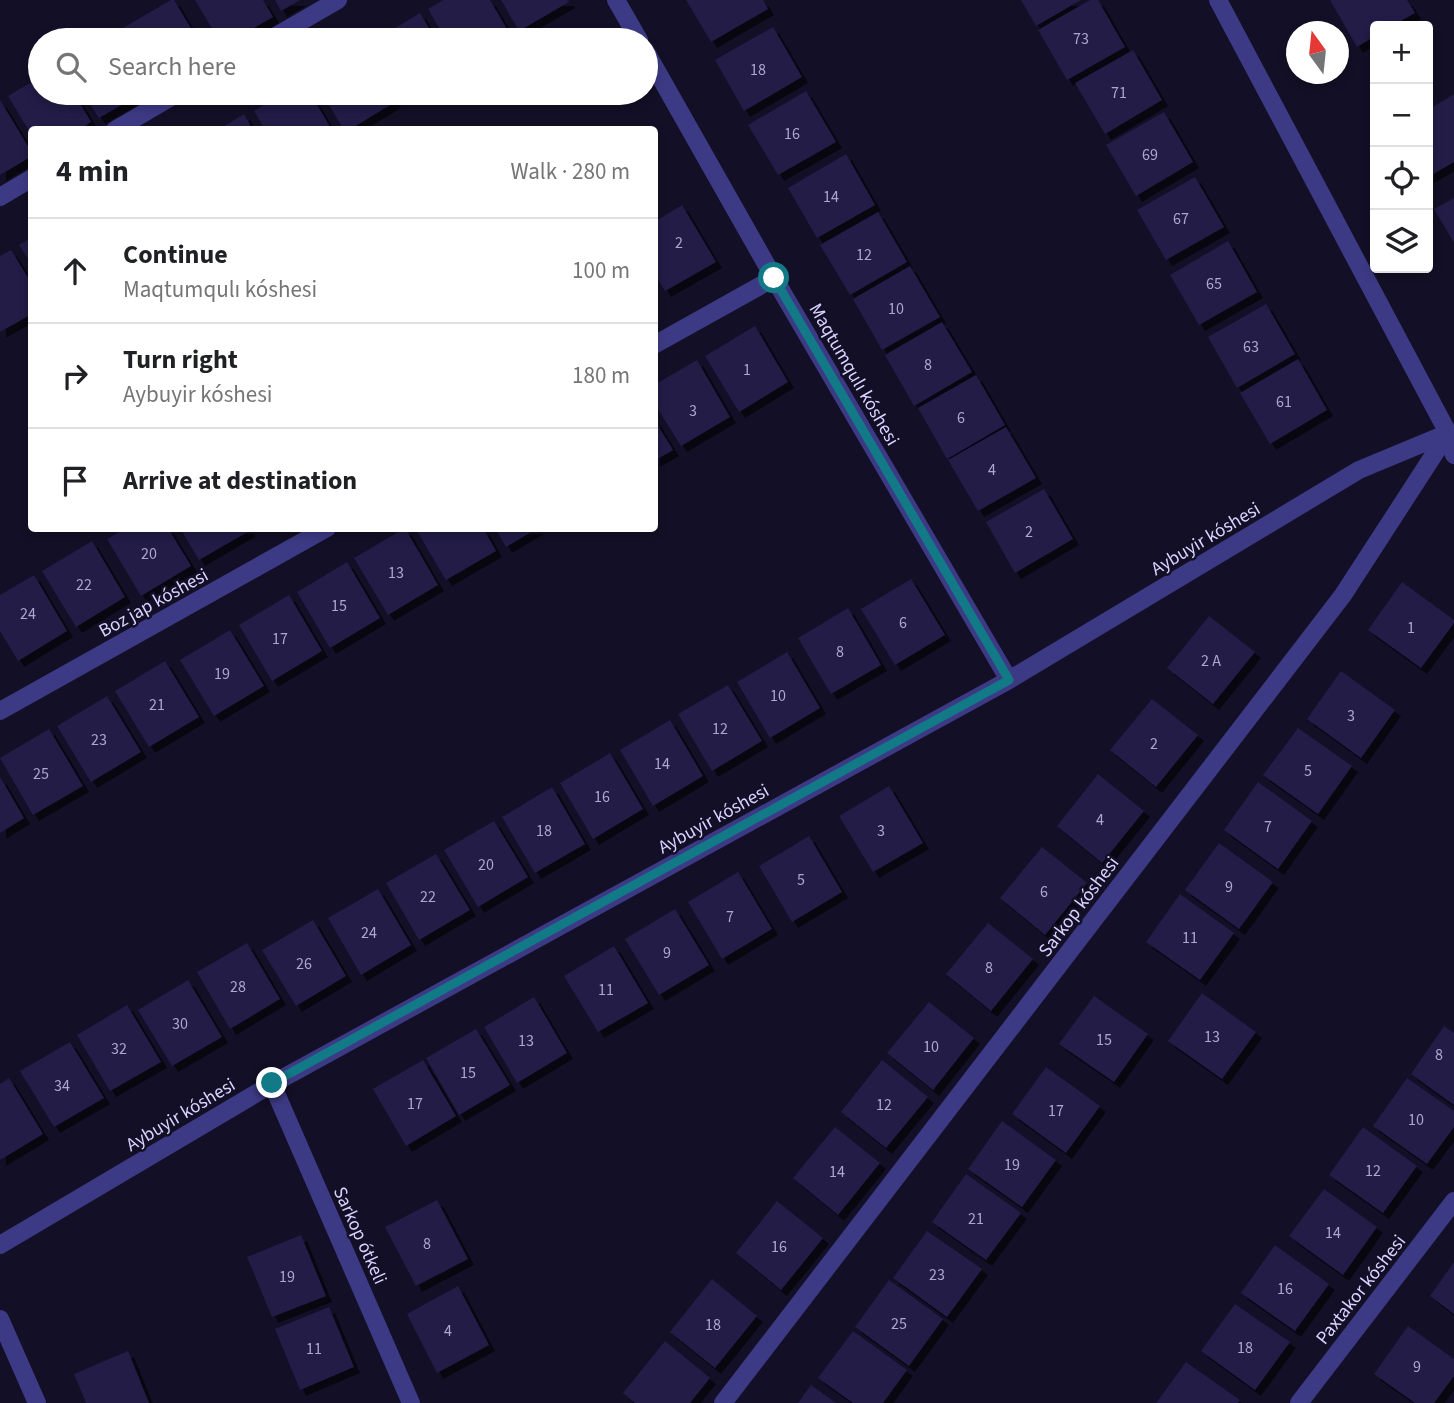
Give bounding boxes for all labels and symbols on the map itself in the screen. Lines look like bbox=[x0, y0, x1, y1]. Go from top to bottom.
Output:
north arrow bbox=[1286, 21, 1349, 84]
house number: 73 bbox=[1073, 28, 1089, 50]
house number: 18 bbox=[750, 59, 766, 81]
house number: 71 bbox=[1111, 82, 1127, 104]
house number: 16 bbox=[784, 123, 800, 145]
house number: 69 bbox=[1142, 144, 1158, 166]
house number: 14 bbox=[823, 186, 839, 208]
house number: 67 bbox=[1173, 208, 1189, 230]
house number: 2 bbox=[675, 232, 683, 254]
house number: 12 bbox=[856, 244, 872, 266]
route start bbox=[758, 262, 789, 293]
house number: 65 bbox=[1206, 273, 1222, 295]
house number: 10 bbox=[888, 298, 904, 320]
street label: Maqtumqulı kóshesi bbox=[802, 299, 905, 451]
house number: 63 bbox=[1243, 336, 1259, 358]
house number: 8 bbox=[924, 354, 932, 376]
house number: 1 bbox=[743, 359, 751, 381]
house number: 61 bbox=[1276, 391, 1292, 413]
house number: 3 bbox=[689, 400, 697, 422]
house number: 6 bbox=[957, 407, 965, 429]
house number: 4 bbox=[988, 459, 996, 481]
street label: Aybuyir kóshesi bbox=[1146, 496, 1266, 583]
house number: 2 bbox=[1025, 521, 1033, 543]
house number: 20 bbox=[141, 543, 157, 565]
street label: Boz jap kóshesi bbox=[94, 562, 213, 645]
house number: 13 bbox=[388, 562, 404, 584]
house number: 22 bbox=[76, 574, 92, 596]
house number: 15 bbox=[331, 595, 347, 617]
house number: 24 bbox=[20, 603, 36, 625]
house number: 6 bbox=[899, 612, 907, 634]
house number: 1 bbox=[1407, 617, 1415, 639]
house number: 17 bbox=[272, 628, 288, 650]
house number: 8 bbox=[836, 641, 844, 663]
house number: 2 А bbox=[1201, 650, 1221, 672]
house number: 19 bbox=[214, 663, 230, 685]
house number: 10 bbox=[770, 685, 786, 707]
house number: 21 bbox=[149, 694, 165, 716]
house number: 3 bbox=[1347, 705, 1355, 727]
house number: 12 bbox=[712, 718, 728, 740]
house number: 23 bbox=[91, 729, 107, 751]
house number: 2 bbox=[1150, 733, 1158, 755]
house number: 14 bbox=[654, 753, 670, 775]
house number: 5 bbox=[1304, 760, 1312, 782]
house number: 25 bbox=[33, 763, 49, 785]
street label: Aybuyir kóshesi bbox=[653, 778, 774, 861]
house number: 16 bbox=[594, 786, 610, 808]
house number: 4 bbox=[1096, 809, 1104, 831]
house number: 7 bbox=[1264, 816, 1272, 838]
house number: 18 bbox=[536, 820, 552, 842]
house number: 3 bbox=[877, 820, 885, 842]
street label: Sarkop kóshesi bbox=[1032, 851, 1126, 963]
house number: 20 bbox=[478, 854, 494, 876]
house number: 5 bbox=[797, 869, 805, 891]
house number: 9 bbox=[1225, 876, 1233, 898]
house number: 6 bbox=[1040, 881, 1048, 903]
house number: 22 bbox=[420, 886, 436, 908]
house number: 7 bbox=[726, 906, 734, 928]
house number: 24 bbox=[361, 922, 377, 944]
house number: 11 bbox=[1182, 927, 1198, 949]
house number: 9 bbox=[663, 942, 671, 964]
house number: 26 bbox=[296, 953, 312, 975]
house number: 8 bbox=[985, 957, 993, 979]
house number: 28 bbox=[230, 976, 246, 998]
house number: 11 bbox=[598, 979, 614, 1001]
house number: 30 bbox=[172, 1013, 188, 1035]
house number: 13 bbox=[1204, 1026, 1220, 1048]
house number: 15 bbox=[1096, 1029, 1112, 1051]
house number: 13 bbox=[518, 1030, 534, 1052]
house number: 10 bbox=[923, 1036, 939, 1058]
house number: 32 bbox=[111, 1038, 127, 1060]
house number: 8 bbox=[1435, 1044, 1443, 1066]
house number: 15 bbox=[460, 1062, 476, 1084]
route end bbox=[256, 1067, 287, 1098]
street label: Aybuyir kóshesi bbox=[121, 1072, 241, 1159]
house number: 34 bbox=[54, 1075, 70, 1097]
house number: 17 bbox=[407, 1093, 423, 1115]
house number: 12 bbox=[876, 1094, 892, 1116]
house number: 17 bbox=[1048, 1100, 1064, 1122]
house number: 10 bbox=[1408, 1109, 1424, 1131]
house number: 19 bbox=[1004, 1154, 1020, 1176]
house number: 12 bbox=[1365, 1160, 1381, 1182]
house number: 14 bbox=[829, 1161, 845, 1183]
street label: Sarkop ótkeli bbox=[326, 1182, 393, 1289]
house number: 21 bbox=[968, 1208, 984, 1230]
house number: 14 bbox=[1325, 1222, 1341, 1244]
street label: Paxtakor kóshesi bbox=[1310, 1229, 1413, 1350]
house number: 8 bbox=[423, 1233, 431, 1255]
house number: 16 bbox=[771, 1236, 787, 1258]
house number: 23 bbox=[929, 1264, 945, 1286]
house number: 19 bbox=[279, 1266, 295, 1288]
house number: 16 bbox=[1277, 1278, 1293, 1300]
house number: 25 bbox=[891, 1313, 907, 1335]
house number: 18 bbox=[705, 1314, 721, 1336]
house number: 4 bbox=[444, 1320, 452, 1342]
house number: 18 bbox=[1237, 1337, 1253, 1359]
house number: 11 bbox=[306, 1338, 322, 1360]
house number: 9 bbox=[1413, 1356, 1421, 1378]

